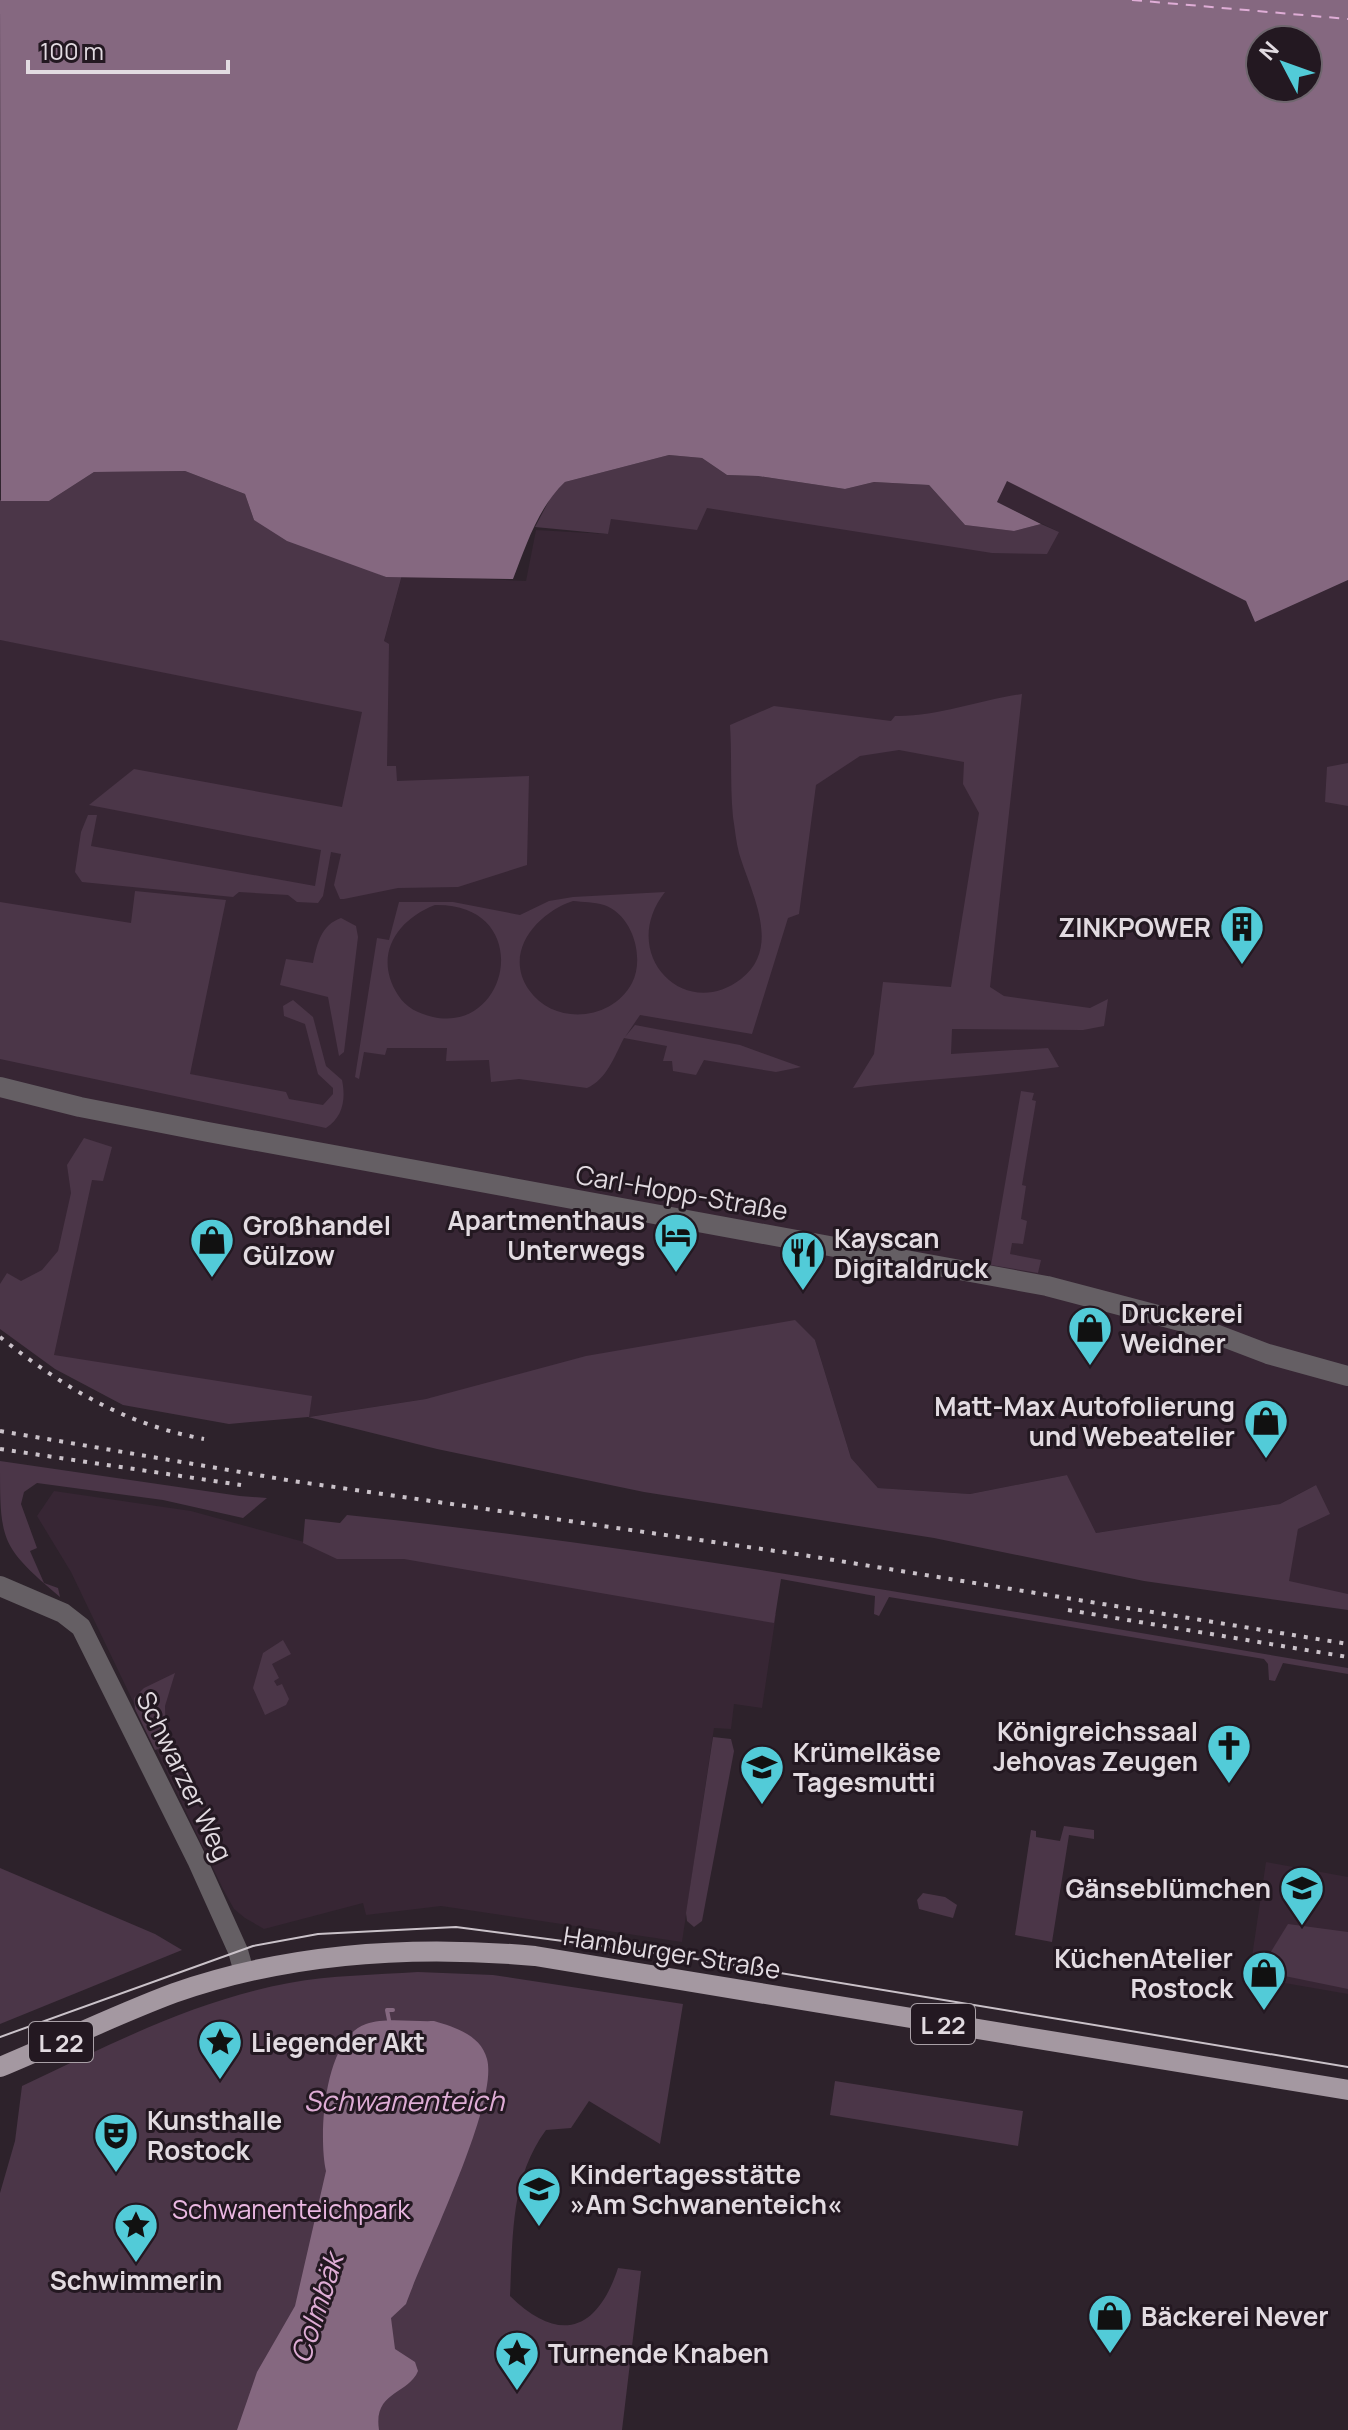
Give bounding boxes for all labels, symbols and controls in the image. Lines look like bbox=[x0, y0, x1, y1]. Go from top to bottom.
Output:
scale bar bbox=[28, 24, 228, 74]
north arrow bbox=[1244, 24, 1324, 104]
text: 100 m bbox=[40, 34, 104, 67]
text: N bbox=[1252, 35, 1285, 67]
building icon: ZINKPOWER bbox=[1218, 903, 1266, 966]
place label: ZINKPOWER bbox=[1058, 909, 1211, 945]
street label: Carl-Hopp-Straße bbox=[573, 1156, 791, 1228]
place label: Apartmenthaus Unterwegs bbox=[447, 1202, 645, 1268]
place label: Großhandel Gülzow bbox=[243, 1207, 391, 1273]
hotel icon: Apartmenthaus Unterwegs bbox=[652, 1211, 700, 1274]
shop icon: Großhandel Gülzow bbox=[188, 1216, 236, 1279]
place label: Kayscan Digitaldruck bbox=[834, 1220, 989, 1286]
restaurant icon: Kayscan Digitaldruck bbox=[779, 1229, 827, 1292]
place label: Druckerei Weidner bbox=[1121, 1295, 1243, 1361]
shop icon: Druckerei Weidner bbox=[1066, 1304, 1114, 1367]
place label: Matt-Max Autofolierung und Webeatelier bbox=[934, 1388, 1235, 1454]
shop icon: Matt-Max Autofolierung und Webeatelier bbox=[1242, 1397, 1290, 1460]
street label: Schwarzer Weg bbox=[128, 1685, 242, 1867]
place label: Königreichssaal Jehovas Zeugen bbox=[993, 1713, 1198, 1779]
church icon: Königreichssaal Jehovas Zeugen bbox=[1205, 1722, 1253, 1785]
place label: Krümelkäse Tagesmutti bbox=[793, 1734, 941, 1800]
school or university icon: Krümelkäse Tagesmutti bbox=[738, 1743, 786, 1806]
school or university icon: Gänseblümchen bbox=[1278, 1864, 1326, 1927]
place label: Gänseblümchen bbox=[1066, 1870, 1271, 1906]
street label: Hamburger Straße bbox=[561, 1917, 783, 1987]
place label: KüchenAtelier Rostock bbox=[1054, 1940, 1234, 2006]
shop icon: KüchenAtelier Rostock bbox=[1240, 1949, 1288, 2012]
road number: L 22 bbox=[911, 2004, 975, 2044]
place icon: Liegender Akt bbox=[196, 2018, 244, 2081]
road number: L 22 bbox=[29, 2022, 93, 2062]
place label: Liegender Akt bbox=[251, 2024, 425, 2060]
water label: Schwanenteich bbox=[304, 2081, 506, 2119]
place label: Kunsthalle Rostock bbox=[147, 2102, 282, 2168]
theatre icon: Kunsthalle Rostock bbox=[92, 2111, 140, 2174]
place label: Kindertagesstätte »Am Schwanenteich« bbox=[570, 2156, 842, 2222]
school or university icon: Kindertagesstätte »Am Schwanenteich« bbox=[515, 2165, 563, 2228]
park label: Schwanenteichpark bbox=[172, 2191, 411, 2227]
place icon: Schwimmerin bbox=[112, 2201, 160, 2264]
water label: Colmbäk bbox=[280, 2245, 353, 2368]
place label: Schwimmerin bbox=[50, 2262, 222, 2298]
shop icon: Bäckerei Never bbox=[1086, 2292, 1134, 2355]
place label: Bäckerei Never bbox=[1141, 2298, 1329, 2334]
place icon: Turnende Knaben bbox=[493, 2329, 541, 2392]
place label: Turnende Knaben bbox=[548, 2335, 769, 2371]

